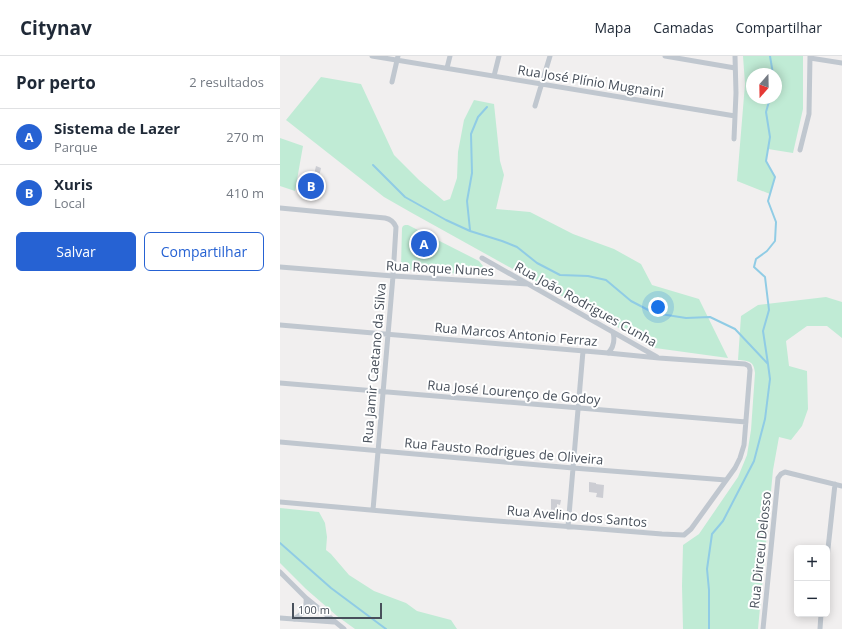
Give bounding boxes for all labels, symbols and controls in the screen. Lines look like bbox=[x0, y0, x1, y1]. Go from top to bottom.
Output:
text: Citynav bbox=[20, 15, 92, 41]
text: Mapa bbox=[595, 18, 631, 37]
text: Camadas bbox=[653, 18, 714, 37]
text: Compartilhar bbox=[736, 18, 822, 37]
street label: Rua José Plínio Mugnaini bbox=[516, 61, 666, 101]
north arrow bbox=[746, 68, 782, 104]
text: Por perto bbox=[16, 71, 96, 94]
text: 2 resultados bbox=[189, 73, 264, 91]
text: Sistema de Lazer bbox=[54, 118, 180, 138]
text: A bbox=[25, 128, 33, 146]
text: 270 m bbox=[226, 128, 264, 146]
text: Parque bbox=[54, 138, 98, 156]
pin: B bbox=[298, 171, 324, 201]
text: Xuris bbox=[54, 174, 93, 194]
text: B bbox=[25, 184, 33, 202]
text: 410 m bbox=[226, 184, 264, 202]
text: Local bbox=[54, 194, 85, 212]
pin: A bbox=[411, 229, 437, 259]
button: Salvar bbox=[16, 232, 136, 271]
button: Compartilhar bbox=[144, 232, 264, 271]
street label: Rua Roque Nunes bbox=[385, 256, 495, 280]
street label: Rua João Rodrigues Cunha bbox=[512, 257, 660, 351]
street label: Rua Jamir Caetano da Silva bbox=[358, 282, 390, 444]
your location bbox=[648, 297, 668, 317]
street label: Rua Marcos Antonio Ferraz bbox=[434, 318, 598, 350]
street label: Rua José Lourenço de Godoy bbox=[427, 375, 602, 409]
street label: Rua Fausto Rodrigues de Oliveira bbox=[404, 433, 604, 469]
street label: Rua Dirceu Delosso bbox=[745, 490, 775, 609]
street label: Rua Avelino dos Santos bbox=[506, 501, 648, 531]
map controls bbox=[794, 545, 830, 617]
button: + bbox=[794, 545, 830, 581]
button: − bbox=[794, 581, 830, 617]
scale bar bbox=[292, 601, 382, 620]
text: 100 m bbox=[298, 602, 330, 617]

